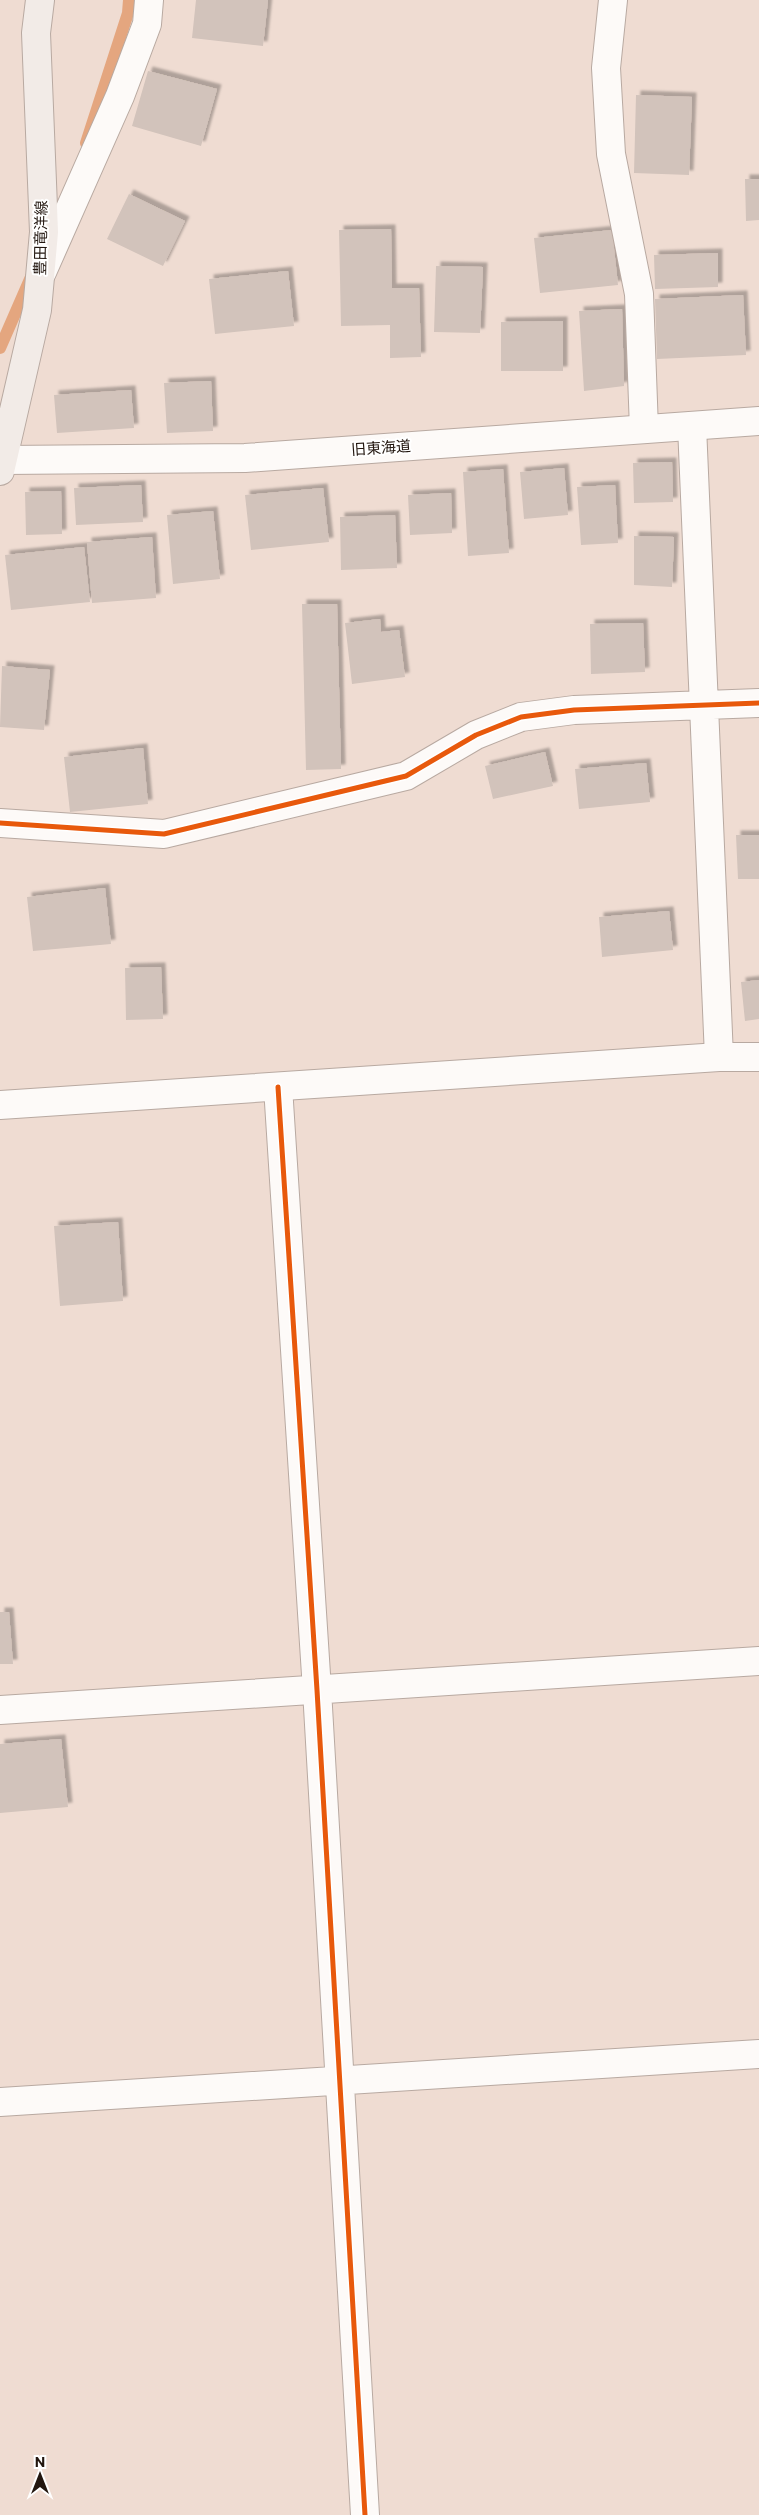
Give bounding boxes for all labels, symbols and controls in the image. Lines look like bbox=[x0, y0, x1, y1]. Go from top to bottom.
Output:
street label: 豊田竜洋線 bbox=[30, 200, 50, 276]
street label: 旧東海道 bbox=[350, 436, 411, 458]
north arrow bbox=[15, 2450, 65, 2500]
text: N bbox=[35, 2453, 45, 2470]

